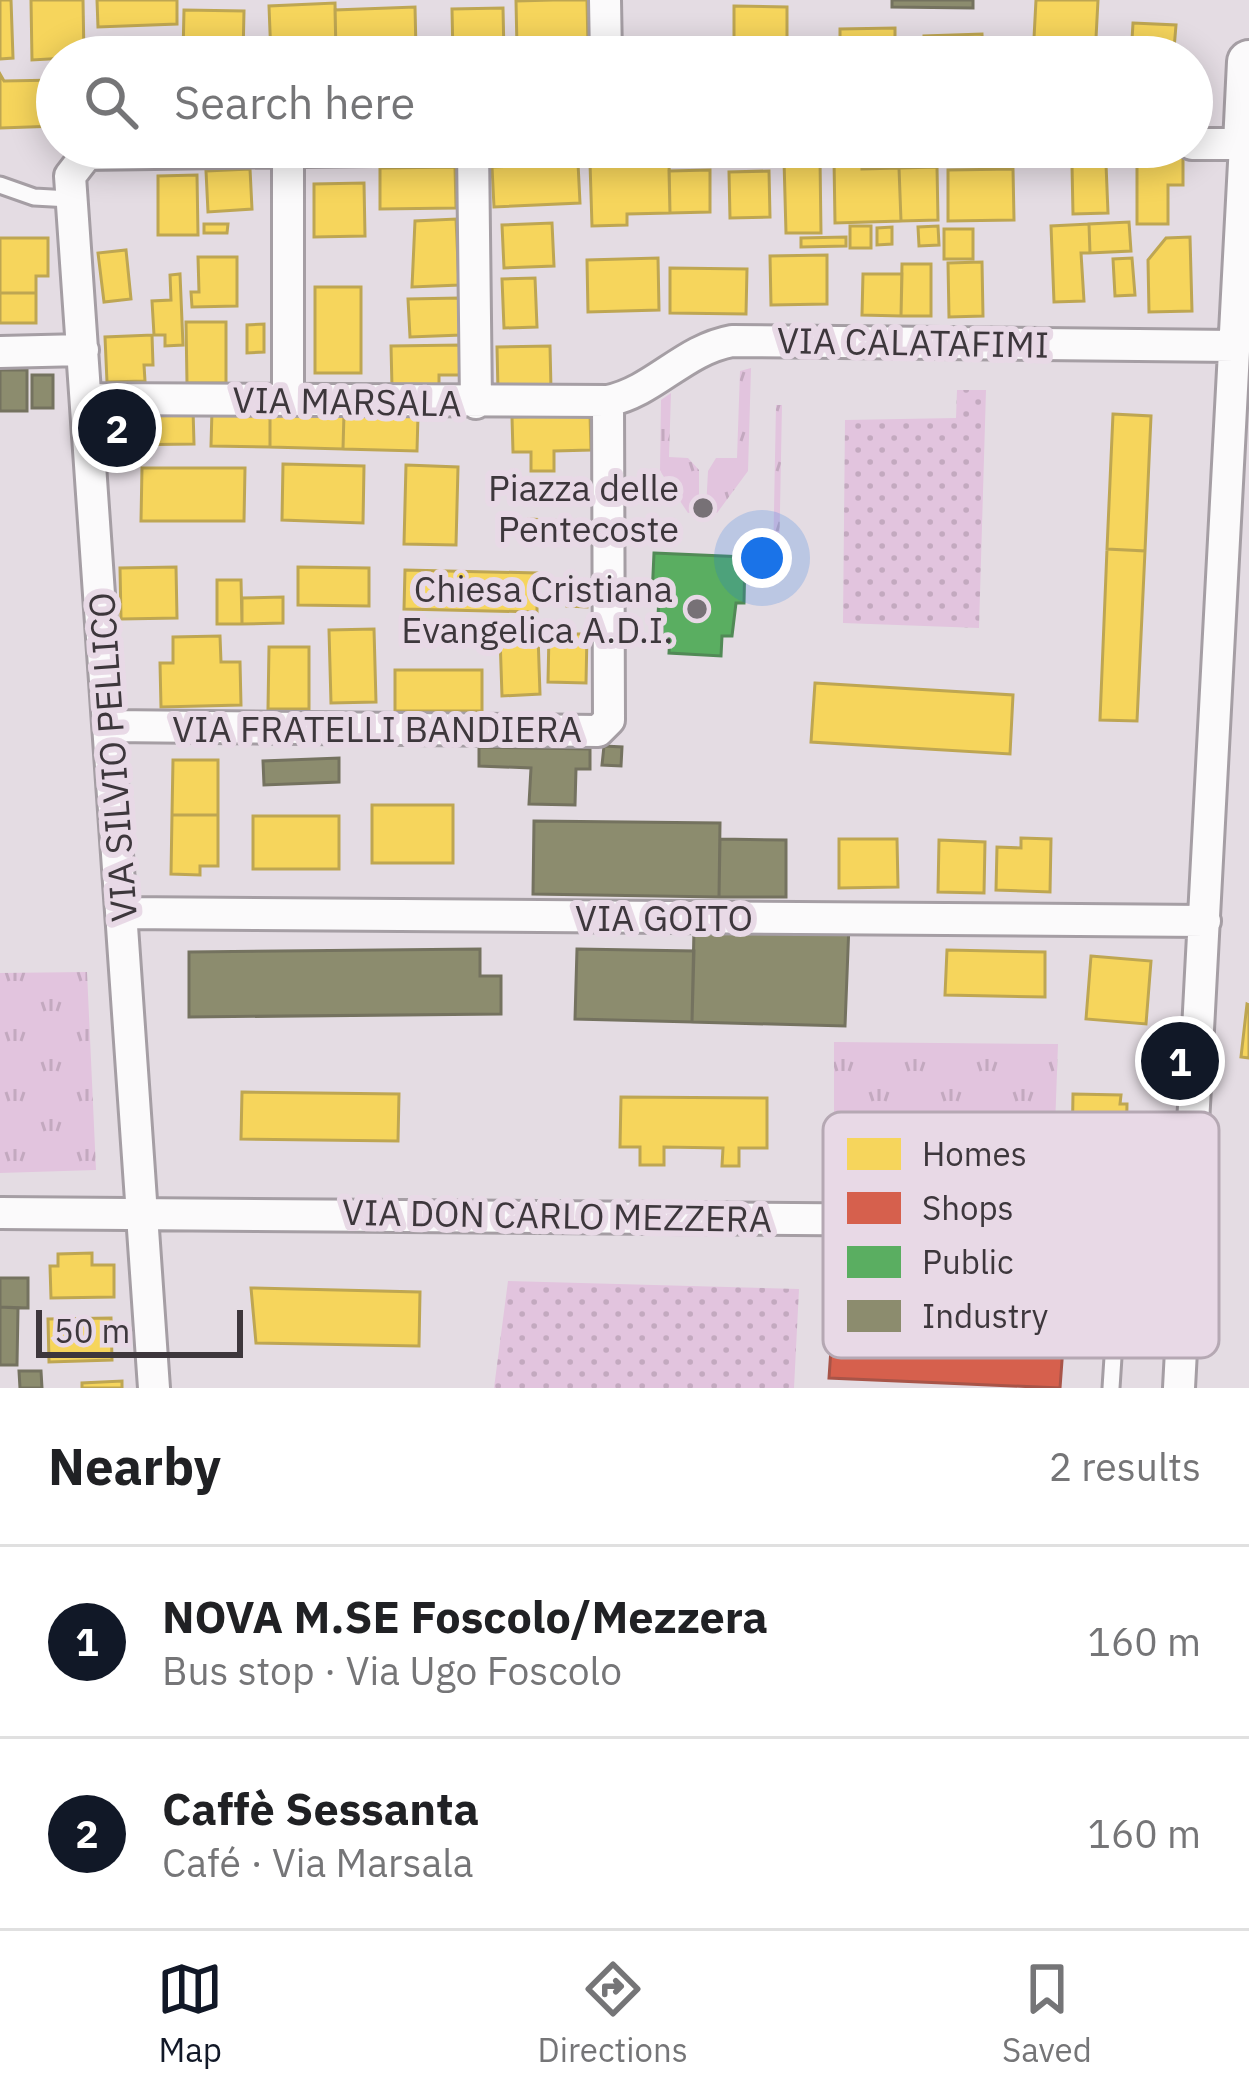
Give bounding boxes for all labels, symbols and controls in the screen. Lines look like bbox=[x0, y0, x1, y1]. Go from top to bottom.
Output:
search box bbox=[36, 36, 1213, 168]
icon: search bbox=[78, 69, 144, 135]
text: Search here bbox=[174, 73, 415, 131]
street label: VIA CALATAFIMI bbox=[776, 316, 1050, 368]
street label: VIA MARSALA bbox=[232, 376, 462, 426]
pin: 2 bbox=[78, 383, 156, 473]
place label: Piazza delle Pentecoste bbox=[488, 464, 679, 552]
marker: Piazza delle Pentecoste bbox=[690, 495, 716, 521]
your location bbox=[732, 528, 792, 588]
place label: Chiesa Cristiana Evangelica A.D.I. bbox=[401, 565, 673, 653]
street label: VIA SILVIO PELLICO bbox=[77, 591, 147, 923]
marker: Chiesa Cristiana Evangelica A.D.I. bbox=[684, 596, 710, 622]
street label: VIA FRATELLI BANDIERA bbox=[172, 705, 582, 752]
street label: VIA GOITO bbox=[575, 894, 753, 941]
pin: 1 bbox=[1141, 1016, 1219, 1106]
legend bbox=[823, 1112, 1219, 1358]
text: Homes bbox=[922, 1132, 1027, 1175]
text: Shops bbox=[922, 1186, 1014, 1229]
street label: VIA DON CARLO MEZZERA bbox=[342, 1188, 772, 1242]
text: Public bbox=[922, 1240, 1014, 1283]
text: Industry bbox=[922, 1294, 1048, 1337]
scale bar bbox=[36, 1304, 243, 1357]
text: 50 m bbox=[54, 1309, 130, 1352]
text: Nearby bbox=[48, 1433, 221, 1499]
text: 2 results bbox=[1049, 1441, 1201, 1492]
text: NOVA M.SE Foscolo/Mezzera bbox=[162, 1587, 768, 1645]
text: 1 bbox=[75, 1616, 99, 1667]
text: 160 m bbox=[1088, 1616, 1201, 1667]
text: Bus stop · Via Ugo Foscolo bbox=[162, 1645, 622, 1696]
text: Caffè Sessanta bbox=[162, 1779, 479, 1837]
text: 2 bbox=[75, 1808, 99, 1859]
text: 160 m bbox=[1088, 1808, 1201, 1859]
text: Café · Via Marsala bbox=[162, 1837, 474, 1888]
tab: Map bbox=[157, 1956, 223, 2071]
tab: Directions bbox=[538, 1956, 688, 2071]
tab: Saved bbox=[1002, 1956, 1092, 2071]

